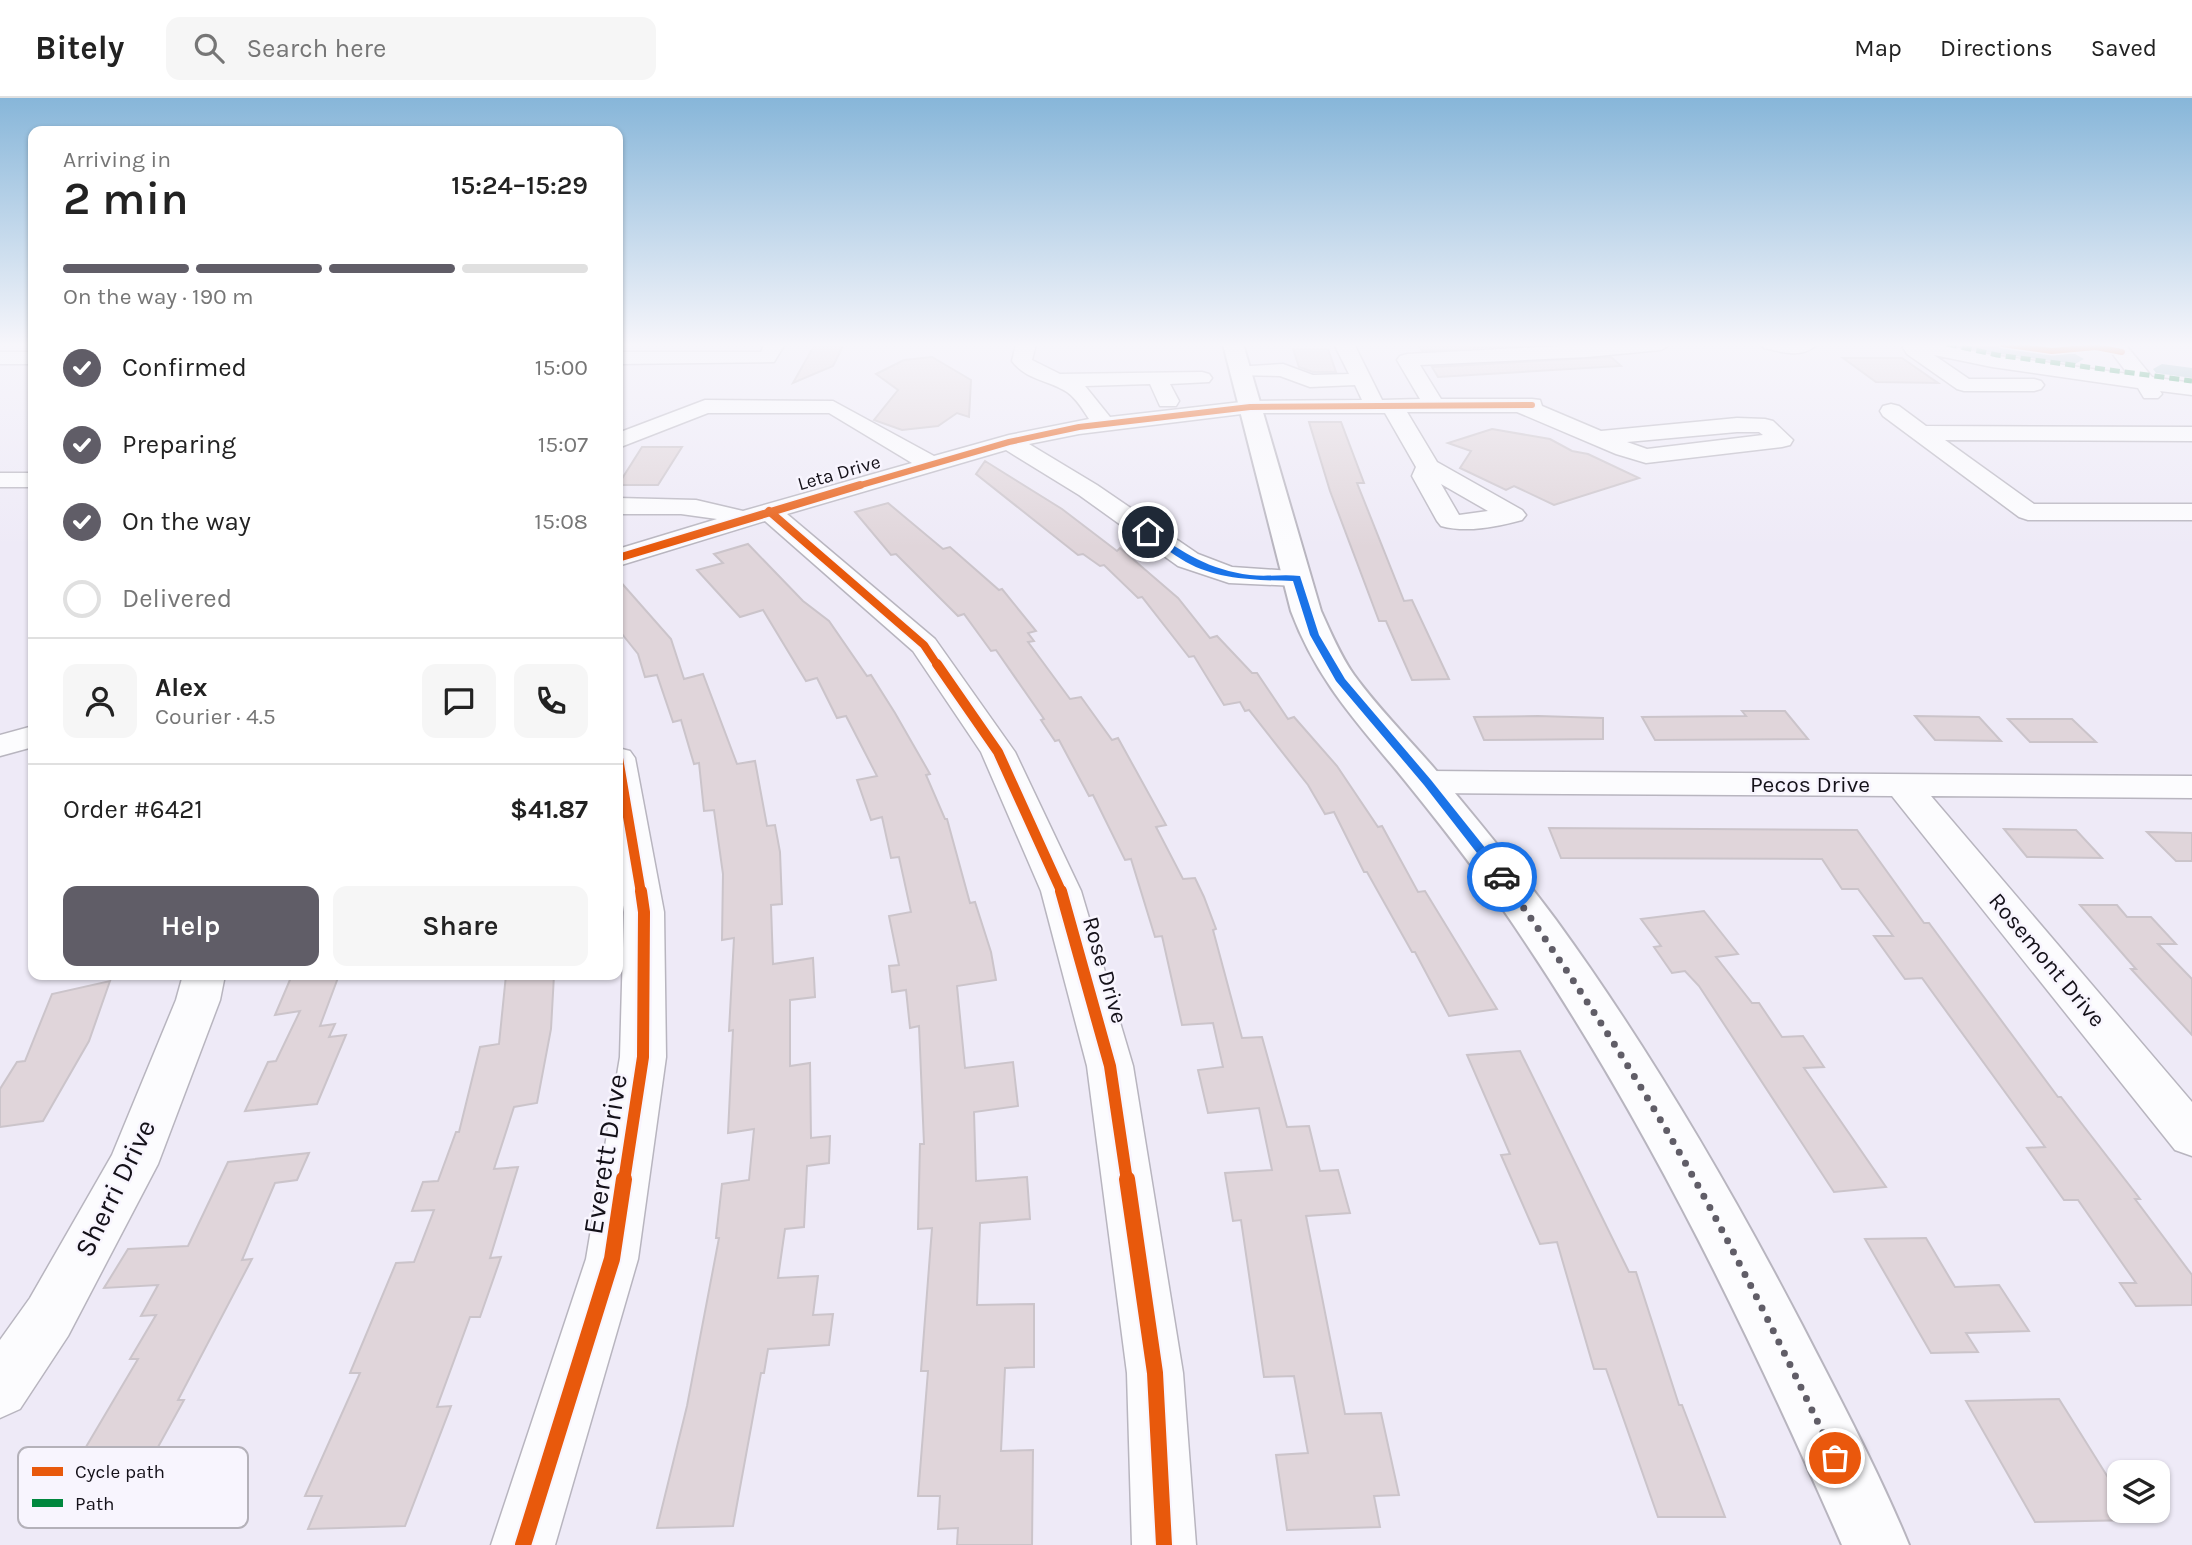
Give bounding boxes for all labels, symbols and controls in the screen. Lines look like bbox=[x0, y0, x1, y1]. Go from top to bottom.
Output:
search box bbox=[166, 17, 656, 80]
text: Bitely bbox=[35, 29, 124, 67]
icon: search bbox=[190, 29, 228, 67]
text: Search here bbox=[246, 33, 386, 64]
text: Map bbox=[1854, 34, 1902, 62]
text: Directions bbox=[1940, 34, 2053, 62]
text: Saved bbox=[2091, 34, 2157, 62]
text: Arriving in bbox=[63, 146, 171, 173]
text: 15:24–15:29 bbox=[451, 170, 588, 201]
text: 2 min bbox=[63, 172, 189, 226]
text: On the way · 190 m bbox=[63, 283, 254, 310]
icon: check bbox=[63, 349, 101, 387]
text: Confirmed bbox=[122, 352, 247, 383]
text: 15:00 bbox=[535, 354, 588, 381]
icon: check bbox=[63, 426, 101, 464]
text: Preparing bbox=[122, 429, 236, 460]
text: 15:07 bbox=[538, 431, 588, 458]
street label: Leta Drive bbox=[795, 451, 883, 495]
pin bbox=[1118, 502, 1178, 562]
icon: check bbox=[63, 503, 101, 541]
text: On the way bbox=[122, 506, 251, 537]
text: 15:08 bbox=[534, 508, 588, 535]
icon: home bbox=[1129, 513, 1167, 551]
text: Delivered bbox=[122, 583, 232, 614]
button: person bbox=[63, 664, 137, 738]
button: chat bbox=[422, 664, 496, 738]
button: phone bbox=[514, 664, 588, 738]
text: Alex bbox=[155, 672, 207, 703]
text: Courier · 4.5 bbox=[155, 703, 276, 730]
street label: Pecos Drive bbox=[1750, 771, 1870, 798]
text: Order #6421 bbox=[63, 794, 203, 825]
text: $41.87 bbox=[510, 794, 588, 825]
courier bbox=[1467, 842, 1537, 912]
icon: car bbox=[1483, 858, 1521, 896]
button: Help bbox=[63, 886, 319, 966]
button: Share bbox=[333, 886, 588, 966]
street label: Rosemont Drive bbox=[1983, 888, 2111, 1032]
street label: Rose Drive bbox=[1077, 914, 1133, 1026]
street label: Everett Drive bbox=[576, 1072, 634, 1236]
street label: Sherri Drive bbox=[68, 1114, 162, 1262]
pin bbox=[1805, 1428, 1865, 1488]
icon: bag bbox=[1816, 1439, 1854, 1477]
legend bbox=[18, 1447, 248, 1528]
map controls bbox=[2107, 1460, 2170, 1523]
button: layers bbox=[2107, 1460, 2170, 1523]
text: Cycle path bbox=[75, 1461, 165, 1483]
text: Path bbox=[75, 1493, 115, 1515]

